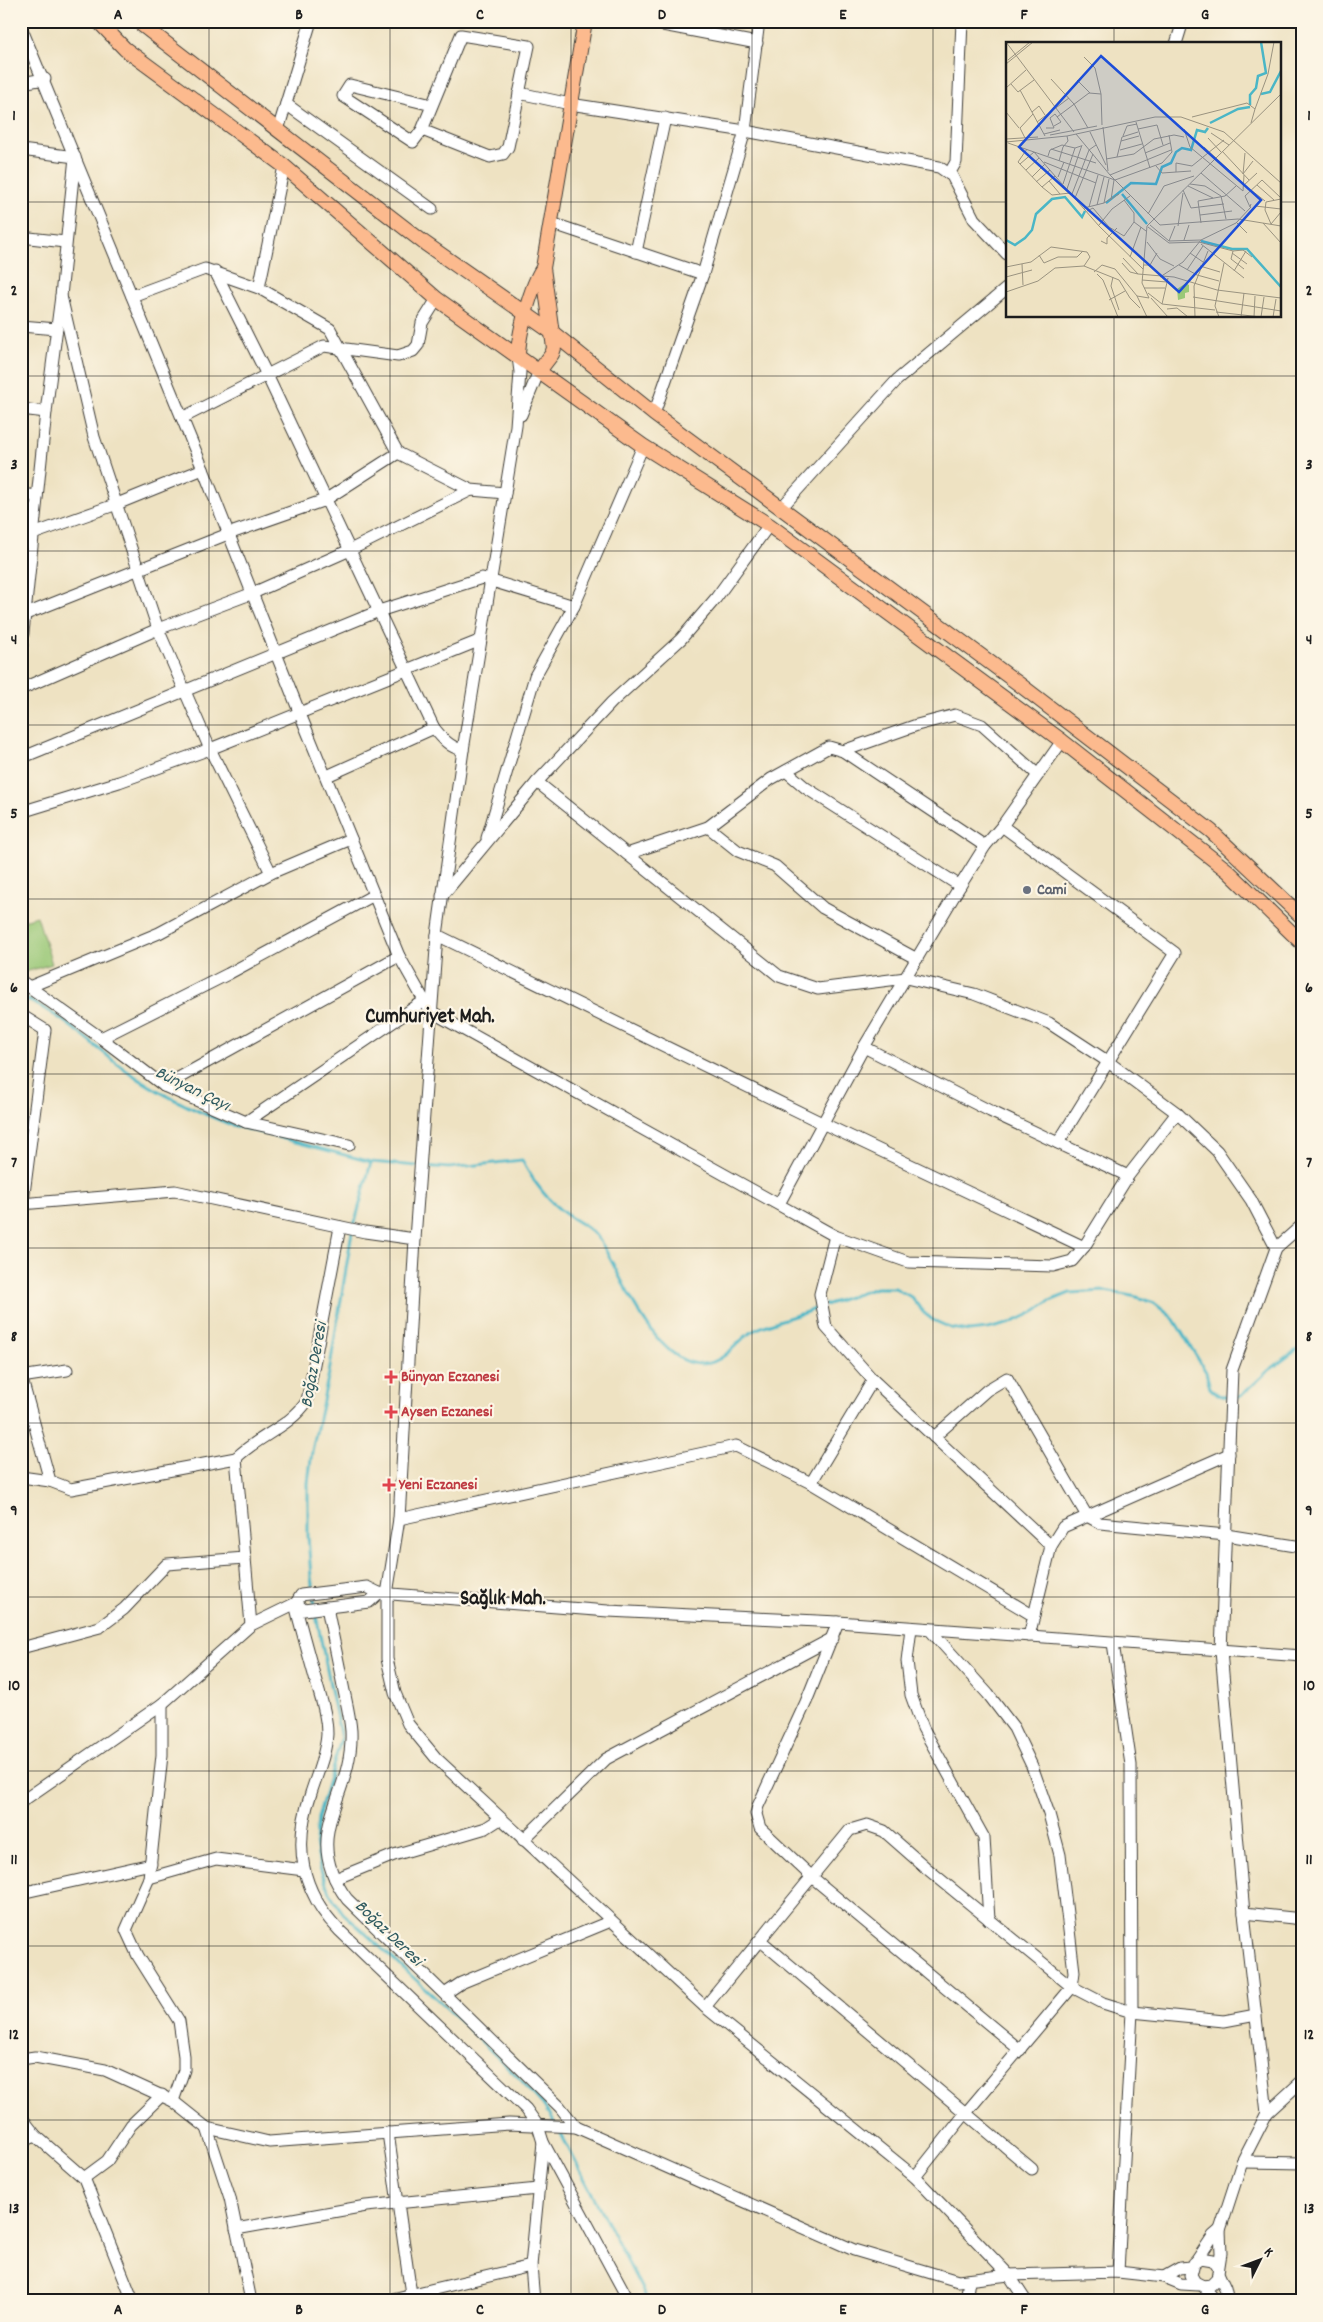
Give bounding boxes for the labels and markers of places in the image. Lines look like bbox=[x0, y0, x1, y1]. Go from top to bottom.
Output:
place label: Cami bbox=[1037, 879, 1066, 902]
marker: Cami bbox=[1021, 884, 1033, 896]
place label: Bünyan Eczanesi bbox=[401, 1366, 499, 1389]
marker: Bünyan Eczanesi bbox=[385, 1371, 397, 1383]
place label: Aysen Eczanesi bbox=[401, 1401, 492, 1424]
marker: Aysen Eczanesi bbox=[385, 1406, 397, 1418]
place label: Yeni Eczanesi bbox=[398, 1474, 477, 1497]
marker: Yeni Eczanesi bbox=[383, 1479, 395, 1491]

